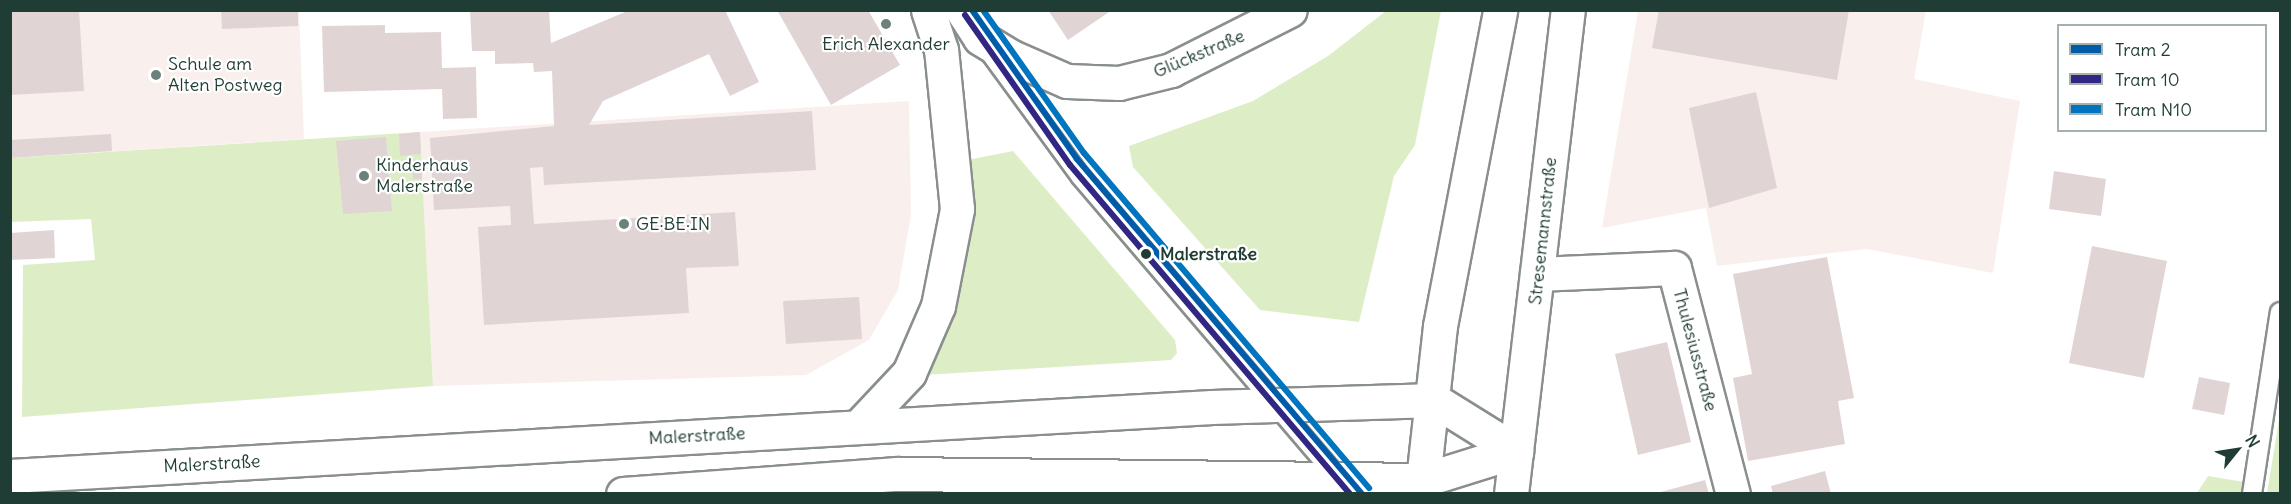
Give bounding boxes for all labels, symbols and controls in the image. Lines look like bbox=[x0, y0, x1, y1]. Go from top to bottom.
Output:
marker: Erich Alexander bbox=[879, 17, 893, 31]
legend bbox=[2057, 24, 2267, 132]
street label: Glückstraße bbox=[1150, 25, 1248, 83]
place label: Erich Alexander bbox=[822, 33, 950, 55]
text: Tram 2 bbox=[2115, 38, 2171, 61]
place label: Schule am Alten Postweg bbox=[168, 54, 283, 97]
marker: Schule am Alten Postweg bbox=[149, 68, 163, 82]
text: Tram 10 bbox=[2115, 68, 2180, 91]
text: Tram N10 bbox=[2115, 98, 2192, 121]
place label: Kinderhaus Malerstraße bbox=[376, 155, 473, 198]
street label: Stresemannstraße bbox=[1525, 156, 1561, 306]
marker: Kinderhaus Malerstraße bbox=[357, 169, 371, 183]
place label: GE·BE·IN bbox=[636, 213, 710, 235]
marker: GE·BE·IN bbox=[617, 217, 631, 231]
place label: Malerstraße bbox=[1160, 243, 1257, 265]
marker: Malerstraße bbox=[1137, 245, 1155, 263]
street label: Thulesiusstraße bbox=[1668, 286, 1722, 414]
north arrow bbox=[2207, 420, 2267, 480]
street label: Malerstraße bbox=[648, 423, 746, 449]
text: N bbox=[2241, 431, 2264, 451]
street label: Malerstraße bbox=[163, 451, 261, 477]

